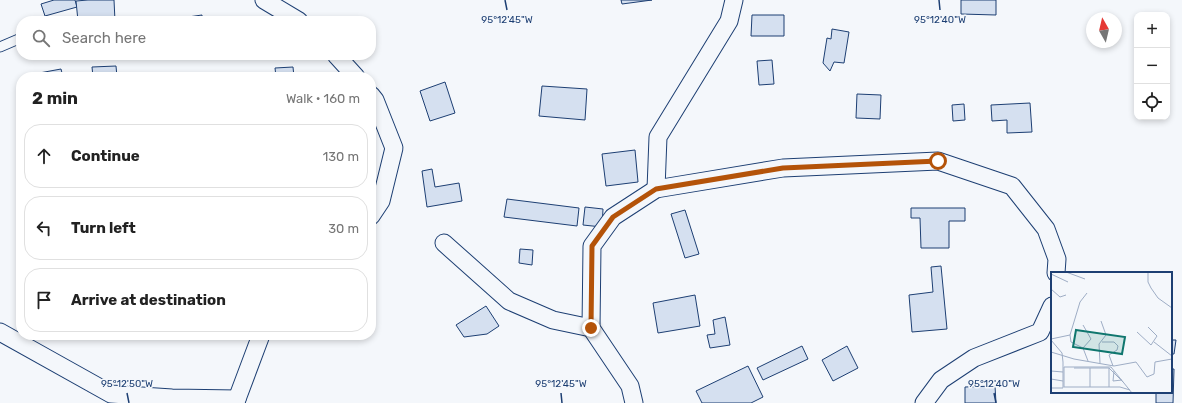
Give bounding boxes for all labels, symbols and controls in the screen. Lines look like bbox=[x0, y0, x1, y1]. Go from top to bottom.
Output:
north arrow bbox=[1086, 12, 1122, 48]
map controls bbox=[1134, 12, 1170, 120]
button: + bbox=[1134, 12, 1170, 48]
text: 95°12'45"W bbox=[481, 14, 533, 26]
text: 95°12'40"W bbox=[914, 14, 966, 26]
search box bbox=[16, 16, 376, 60]
icon: search bbox=[30, 27, 52, 49]
text: Search here bbox=[62, 29, 146, 47]
button: − bbox=[1134, 48, 1170, 84]
button: locate bbox=[1134, 84, 1170, 120]
text: 2 min bbox=[32, 88, 78, 108]
text: Walk · 160 m bbox=[286, 91, 360, 106]
icon: ahead bbox=[33, 145, 55, 167]
text: Continue bbox=[71, 147, 140, 165]
text: 130 m bbox=[323, 149, 359, 164]
route start bbox=[929, 152, 947, 170]
icon: left bbox=[33, 217, 55, 239]
text: Turn left bbox=[71, 219, 136, 237]
text: 30 m bbox=[328, 221, 359, 236]
inset map bbox=[1051, 272, 1172, 393]
icon: arrive bbox=[33, 289, 55, 311]
text: Arrive at destination bbox=[71, 291, 226, 309]
route end bbox=[582, 319, 600, 337]
text: 95°12'50"W bbox=[101, 378, 153, 390]
text: 95°12'45"W bbox=[535, 378, 587, 390]
text: 95°12'40"W bbox=[968, 378, 1020, 390]

